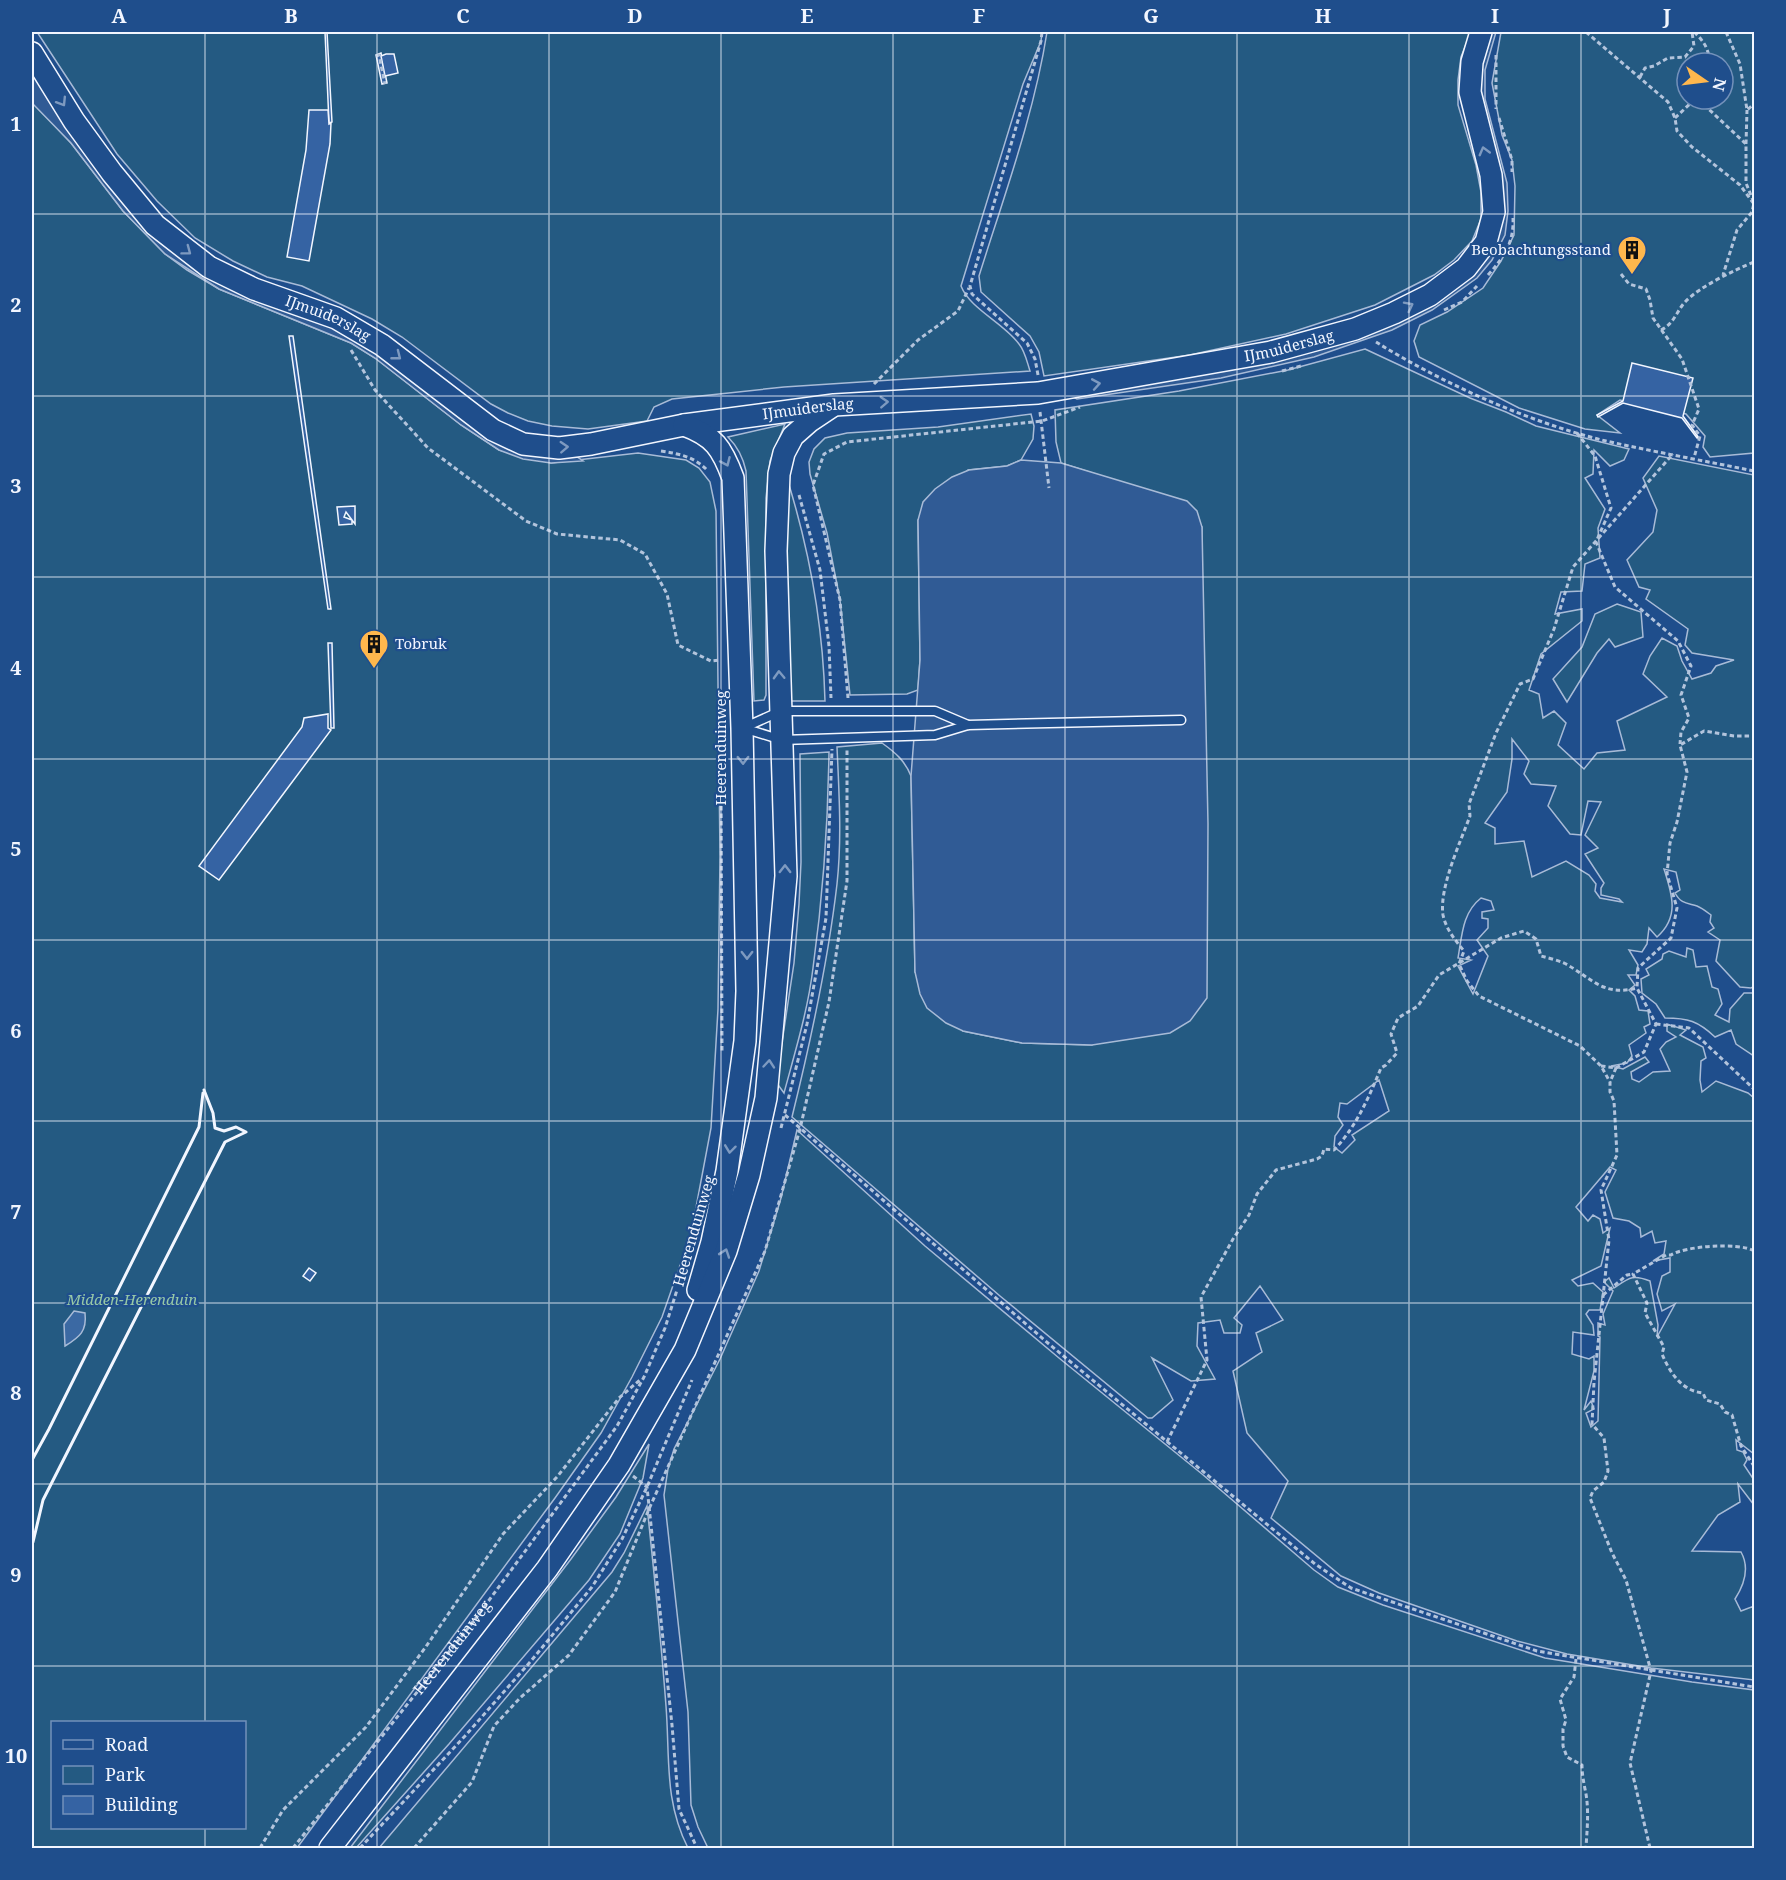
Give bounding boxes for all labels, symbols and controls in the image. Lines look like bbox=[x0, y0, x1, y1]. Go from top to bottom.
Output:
text: A bbox=[111, 2, 127, 29]
text: B bbox=[284, 2, 298, 29]
text: C bbox=[456, 2, 470, 29]
text: D bbox=[627, 2, 643, 29]
text: E bbox=[800, 2, 814, 29]
text: F bbox=[973, 2, 985, 29]
text: G bbox=[1143, 2, 1159, 29]
text: H bbox=[1315, 2, 1331, 29]
text: I bbox=[1491, 2, 1499, 29]
text: J bbox=[1662, 2, 1671, 29]
north arrow bbox=[1675, 51, 1735, 111]
text: N bbox=[1707, 76, 1732, 94]
one-way arrow bbox=[55, 96, 67, 106]
text: 1 bbox=[10, 110, 22, 137]
one-way arrow bbox=[1479, 146, 1491, 157]
building icon: Beobachtungsstand bbox=[1616, 234, 1648, 276]
place label: Beobachtungsstand bbox=[1471, 239, 1611, 259]
one-way arrow bbox=[180, 243, 191, 254]
street label: IJmuiderslag bbox=[283, 290, 375, 345]
text: 2 bbox=[10, 291, 22, 318]
one-way arrow bbox=[1402, 301, 1413, 313]
street label: IJmuiderslag bbox=[1242, 324, 1336, 366]
one-way arrow bbox=[391, 349, 402, 360]
one-way arrow bbox=[1091, 378, 1100, 390]
street label: IJmuiderslag bbox=[761, 393, 854, 423]
one-way arrow bbox=[880, 396, 889, 409]
one-way arrow bbox=[559, 441, 568, 454]
one-way arrow bbox=[719, 455, 731, 466]
text: 3 bbox=[10, 472, 22, 499]
building icon: Tobruk bbox=[358, 628, 390, 670]
place label: Tobruk bbox=[395, 633, 447, 653]
text: 4 bbox=[10, 654, 22, 681]
one-way arrow bbox=[773, 670, 786, 679]
street label: Heerenduinweg bbox=[710, 691, 730, 805]
one-way arrow bbox=[737, 756, 749, 765]
text: 5 bbox=[10, 835, 22, 862]
one-way arrow bbox=[779, 865, 791, 874]
one-way arrow bbox=[741, 951, 753, 960]
text: 6 bbox=[10, 1017, 22, 1044]
one-way arrow bbox=[762, 1059, 775, 1068]
one-way arrow bbox=[724, 1145, 737, 1154]
street label: Heerenduinweg bbox=[668, 1173, 718, 1289]
text: 7 bbox=[10, 1198, 22, 1225]
one-way arrow bbox=[718, 1248, 731, 1259]
park label: Midden-Herenduin bbox=[66, 1289, 197, 1309]
text: 8 bbox=[10, 1379, 22, 1406]
text: 9 bbox=[10, 1561, 22, 1588]
street label: Heerenduinweg bbox=[408, 1596, 495, 1698]
legend bbox=[51, 1721, 246, 1829]
text: Road bbox=[105, 1732, 148, 1756]
text: 10 bbox=[5, 1742, 27, 1769]
text: Park bbox=[105, 1762, 145, 1786]
text: Building bbox=[105, 1792, 178, 1816]

